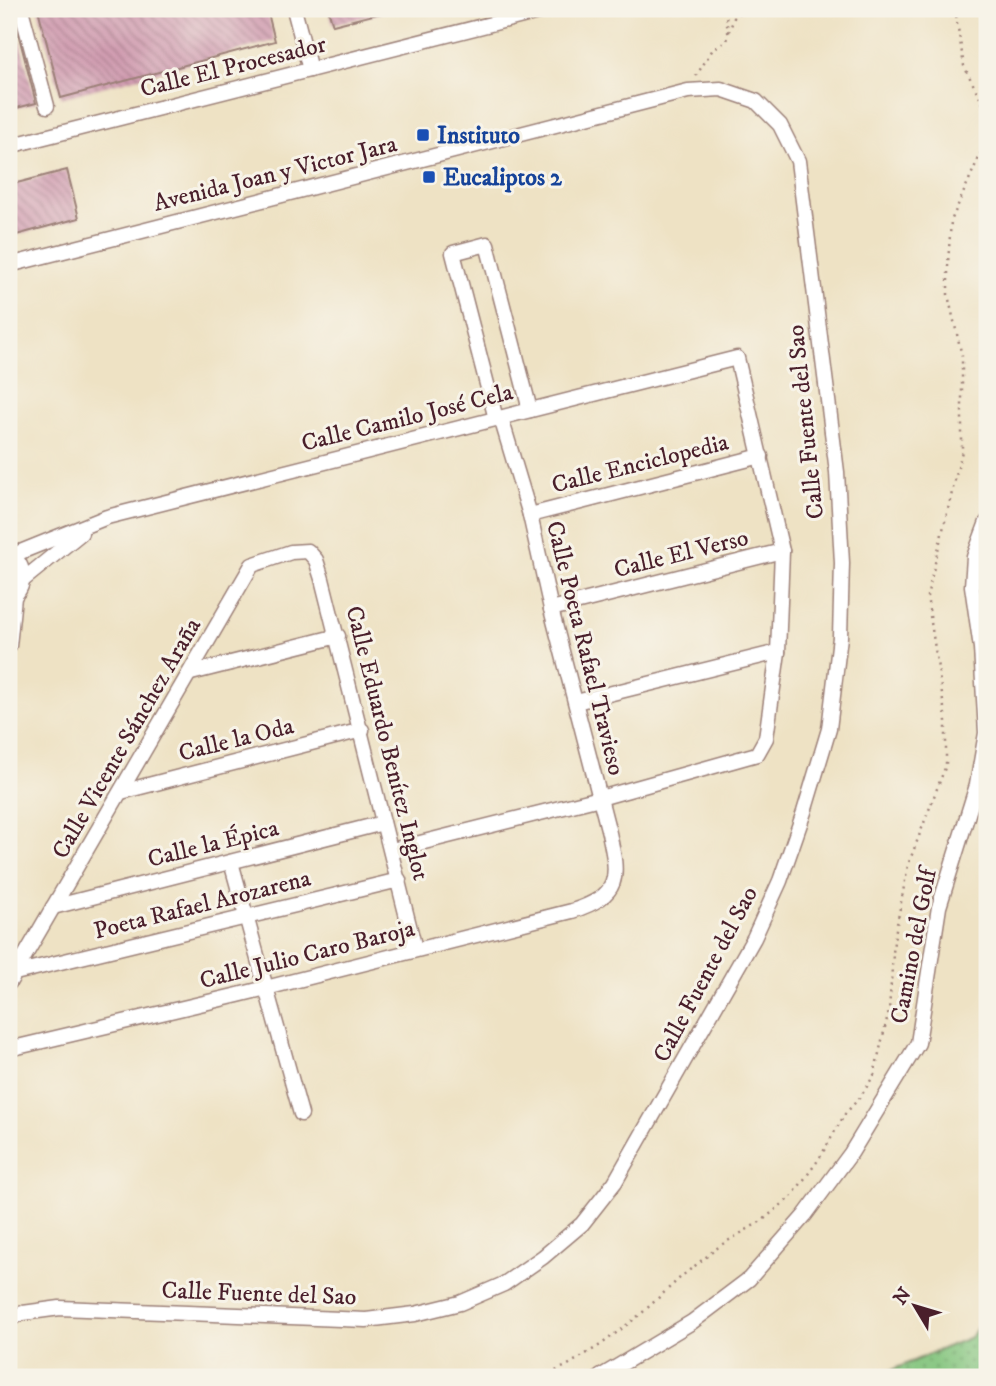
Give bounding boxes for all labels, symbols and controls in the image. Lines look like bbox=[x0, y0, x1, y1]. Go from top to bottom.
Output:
street label: Calle El Procesador bbox=[137, 29, 329, 105]
place label: Instituto bbox=[437, 121, 520, 151]
marker: Instituto bbox=[415, 127, 431, 143]
street label: Avenida Joan y Victor Jara bbox=[150, 129, 401, 219]
place label: Eucaliptos 2 bbox=[443, 163, 563, 193]
marker: Eucaliptos 2 bbox=[421, 169, 437, 185]
street label: Calle Fuente del Sao bbox=[781, 323, 831, 520]
street label: Calle Camilo José Cela bbox=[298, 377, 517, 459]
street label: Calle Enciclopedia bbox=[549, 427, 732, 500]
street label: Calle Poeta Rafael Travieso bbox=[539, 518, 631, 779]
street label: Calle El Verso bbox=[611, 523, 752, 585]
street label: Calle Eduardo Benítez Inglot bbox=[338, 603, 436, 884]
street label: Calle Vicente Sánchez Araña bbox=[46, 612, 208, 864]
street label: Calle la Oda bbox=[176, 711, 298, 769]
street label: Calle la Épica bbox=[145, 813, 283, 875]
street label: Poeta Rafael Arozarena bbox=[91, 863, 315, 946]
street label: Camino del Golf bbox=[884, 863, 944, 1026]
street label: Calle Fuente del Sao bbox=[647, 881, 765, 1068]
street label: Calle Julio Caro Baroja bbox=[197, 914, 419, 996]
north arrow bbox=[880, 1270, 950, 1340]
street label: Calle Fuente del Sao bbox=[161, 1276, 357, 1312]
text: N bbox=[889, 1283, 917, 1310]

